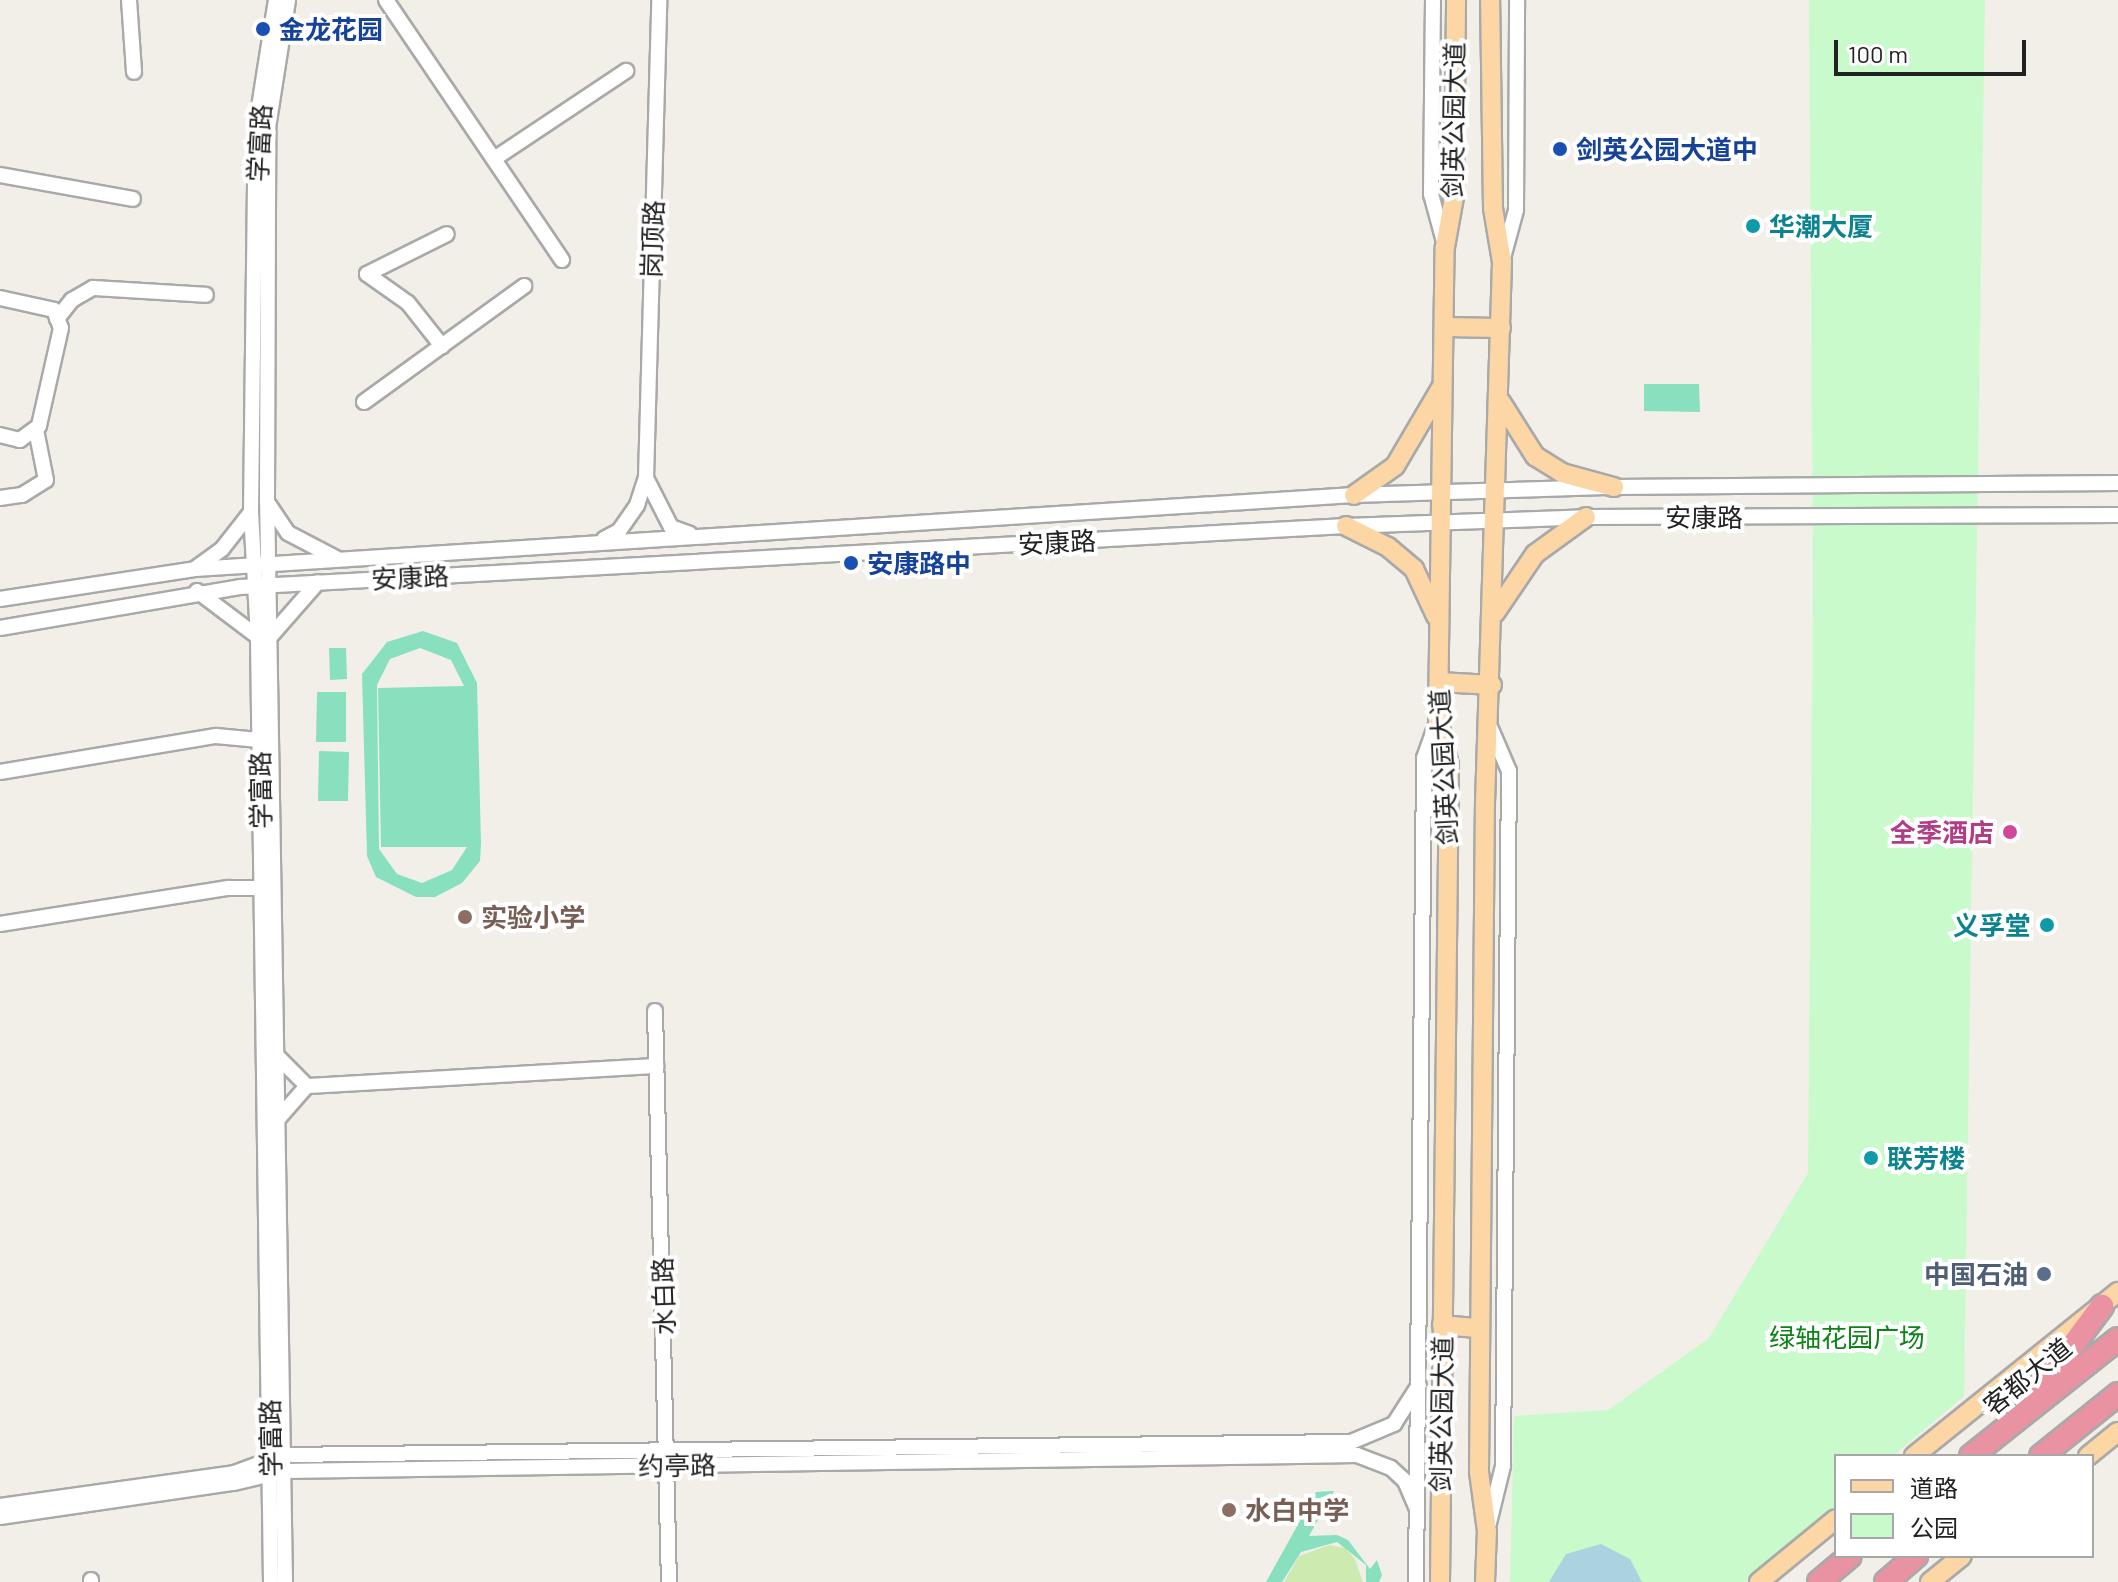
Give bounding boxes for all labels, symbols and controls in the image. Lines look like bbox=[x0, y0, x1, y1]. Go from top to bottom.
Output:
place label: 金龙花园 bbox=[279, 13, 383, 45]
marker: 金龙花园 bbox=[254, 20, 272, 38]
scale bar bbox=[1838, 24, 2030, 74]
text: 100 m bbox=[1848, 39, 1908, 68]
street label: 剑英公园大道 bbox=[1436, 42, 1470, 198]
street label: 学富路 bbox=[241, 103, 277, 183]
place label: 剑英公园大道中 bbox=[1576, 133, 1758, 165]
marker: 剑英公园大道中 bbox=[1551, 140, 1569, 158]
street label: 岗顶路 bbox=[635, 199, 669, 279]
place label: 华潮大厦 bbox=[1769, 210, 1873, 242]
marker: 华潮大厦 bbox=[1744, 217, 1762, 235]
street label: 安康路 bbox=[1665, 501, 1743, 533]
street label: 安康路 bbox=[1017, 524, 1097, 560]
place label: 安康路中 bbox=[867, 547, 971, 579]
marker: 安康路中 bbox=[842, 554, 860, 572]
street label: 安康路 bbox=[370, 559, 450, 595]
street label: 剑英公园大道 bbox=[1423, 688, 1463, 846]
street label: 学富路 bbox=[244, 751, 276, 829]
place label: 全季酒店 bbox=[1890, 816, 1994, 848]
marker: 全季酒店 bbox=[2001, 823, 2019, 841]
place label: 实验小学 bbox=[481, 901, 585, 933]
marker: 实验小学 bbox=[456, 908, 474, 926]
place label: 义孚堂 bbox=[1953, 909, 2031, 941]
marker: 义孚堂 bbox=[2038, 916, 2056, 934]
place label: 联芳楼 bbox=[1887, 1142, 1965, 1174]
marker: 联芳楼 bbox=[1862, 1149, 1880, 1167]
street label: 水白路 bbox=[646, 1256, 680, 1336]
place label: 中国石油 bbox=[1924, 1258, 2028, 1290]
marker: 中国石油 bbox=[2035, 1265, 2053, 1283]
park label: 绿轴花园广场 bbox=[1769, 1321, 1925, 1353]
street label: 客都大道 bbox=[1977, 1331, 2077, 1421]
street label: 剑英公园大道 bbox=[1424, 1336, 1458, 1492]
street label: 学富路 bbox=[254, 1399, 286, 1477]
street label: 约亭路 bbox=[638, 1449, 716, 1481]
legend bbox=[1834, 1454, 2094, 1558]
text: 道路 bbox=[1910, 1473, 1958, 1502]
place label: 水白中学 bbox=[1245, 1494, 1349, 1526]
marker: 水白中学 bbox=[1220, 1501, 1238, 1519]
text: 公园 bbox=[1910, 1513, 1958, 1542]

